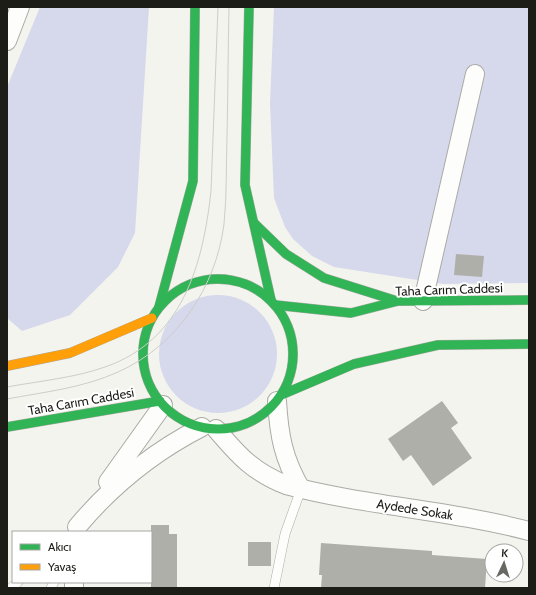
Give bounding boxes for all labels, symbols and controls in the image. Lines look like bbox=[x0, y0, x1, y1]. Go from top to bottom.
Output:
street label: Taha Carım Caddesi bbox=[395, 279, 503, 299]
street label: Taha Carım Caddesi bbox=[27, 384, 135, 418]
street label: Aydede Sokak bbox=[376, 495, 455, 523]
legend bbox=[12, 531, 152, 583]
text: Akıcı bbox=[48, 539, 71, 554]
north arrow bbox=[484, 543, 524, 583]
text: K bbox=[501, 546, 509, 560]
text: Yavaş bbox=[47, 559, 76, 574]

